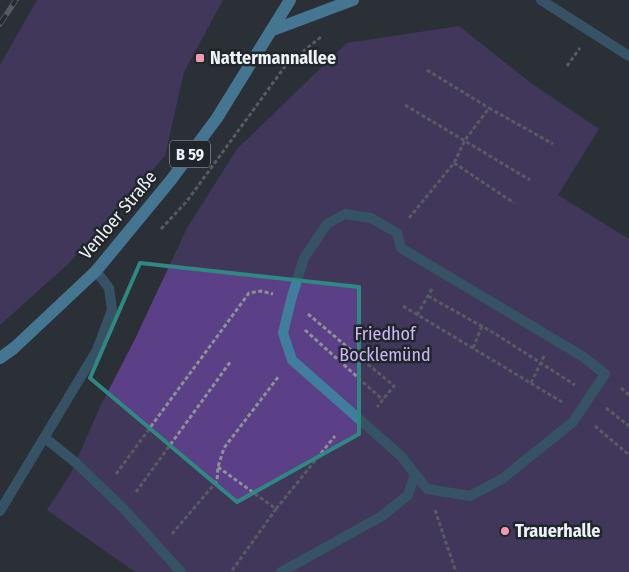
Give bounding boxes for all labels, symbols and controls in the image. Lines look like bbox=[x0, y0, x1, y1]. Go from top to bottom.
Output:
place label: Nattermannallee bbox=[210, 47, 336, 69]
marker: Nattermannallee bbox=[194, 52, 206, 64]
road number: B 59 bbox=[170, 140, 210, 168]
street label: Venloer Straße bbox=[75, 166, 161, 264]
park label: Friedhof Bocklemünd bbox=[339, 323, 431, 366]
place label: Trauerhalle bbox=[515, 520, 600, 542]
marker: Trauerhalle bbox=[499, 525, 511, 537]

